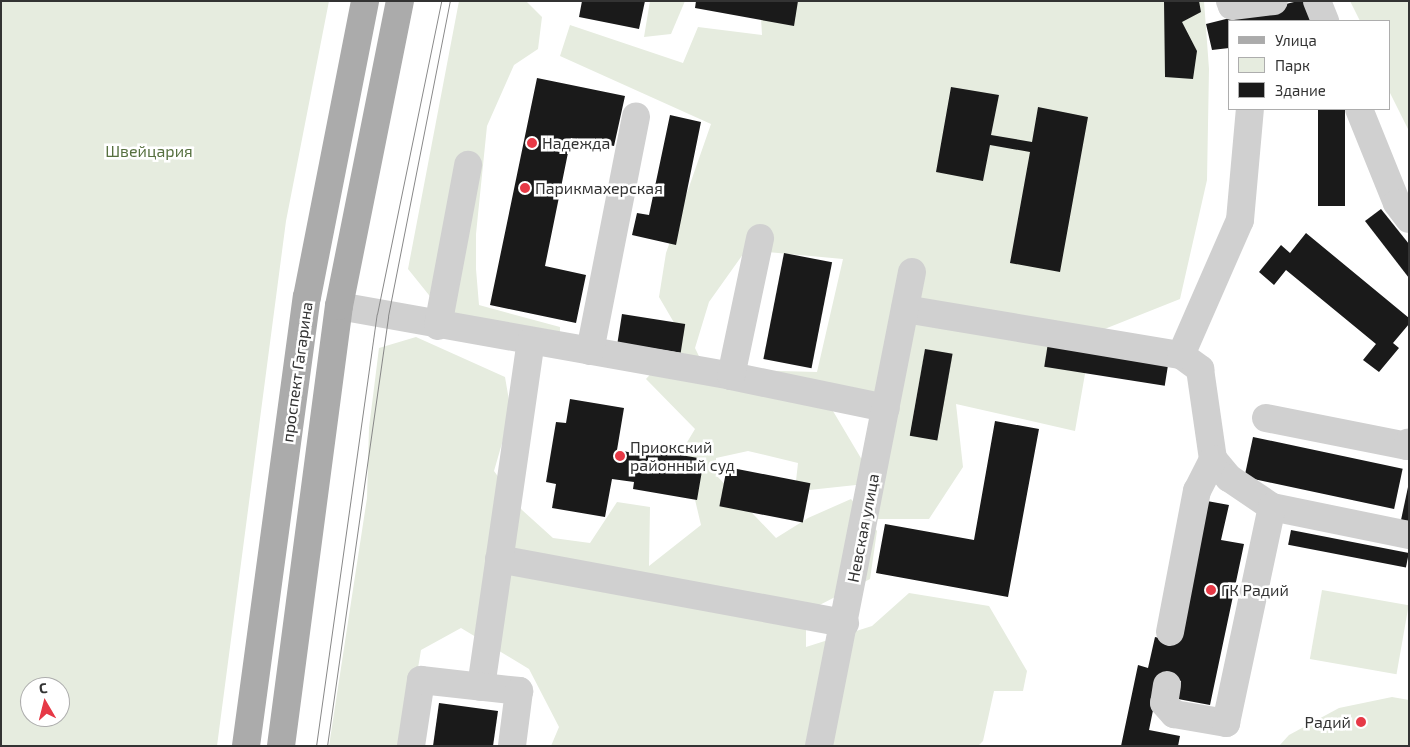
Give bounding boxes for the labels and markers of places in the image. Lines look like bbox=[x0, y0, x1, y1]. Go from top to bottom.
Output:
place label: Надежда bbox=[542, 133, 610, 153]
marker: Надежда bbox=[526, 137, 538, 149]
place label: Парикмахерская bbox=[535, 178, 663, 198]
marker: Парикмахерская bbox=[519, 182, 531, 194]
place label: Приокский районный суд bbox=[630, 437, 735, 475]
marker: Приокский районный суд bbox=[614, 450, 626, 462]
place label: ГК Радий bbox=[1221, 580, 1289, 600]
marker: ГК Радий bbox=[1205, 584, 1217, 596]
place label: Радий bbox=[1305, 712, 1351, 732]
marker: Радий bbox=[1355, 716, 1367, 728]

